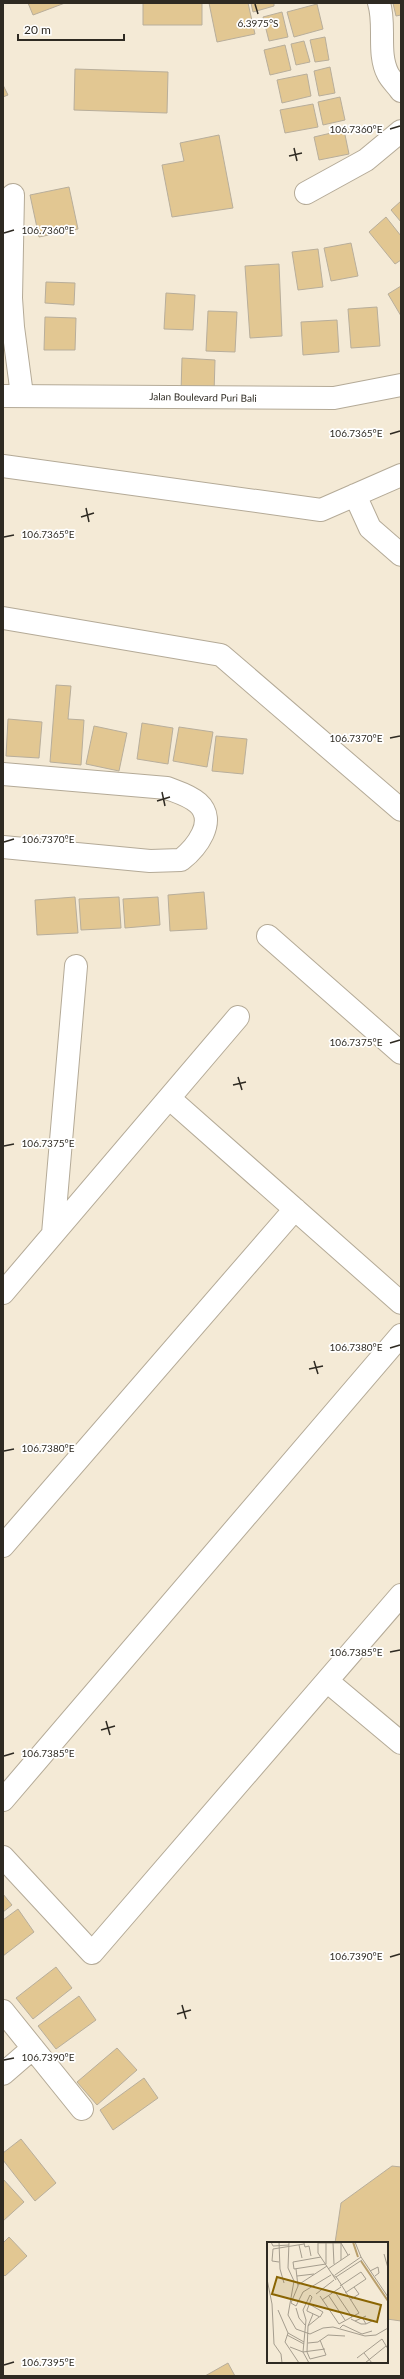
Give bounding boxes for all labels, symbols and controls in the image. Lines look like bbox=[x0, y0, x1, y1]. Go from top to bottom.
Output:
scale bar bbox=[18, 16, 124, 42]
text: 6.3975°S bbox=[238, 17, 278, 29]
text: 20 m bbox=[24, 22, 51, 37]
text: 106.7360°E bbox=[330, 123, 383, 135]
text: 106.7360°E bbox=[22, 224, 75, 236]
street label: Jalan Boulevard Puri Bali bbox=[149, 390, 257, 404]
text: 106.7365°E bbox=[330, 427, 383, 439]
text: 106.7365°E bbox=[22, 528, 75, 540]
text: 106.7370°E bbox=[330, 732, 383, 744]
text: 106.7370°E bbox=[22, 833, 75, 845]
text: 106.7375°E bbox=[330, 1036, 383, 1048]
text: 106.7375°E bbox=[22, 1137, 75, 1149]
text: 106.7380°E bbox=[330, 1341, 383, 1353]
text: 106.7380°E bbox=[22, 1442, 75, 1454]
text: 106.7385°E bbox=[330, 1646, 383, 1658]
text: 106.7385°E bbox=[22, 1747, 75, 1759]
text: 106.7390°E bbox=[330, 1950, 383, 1962]
text: 106.7390°E bbox=[22, 2051, 75, 2063]
inset map bbox=[267, 2242, 388, 2363]
text: 106.7395°E bbox=[22, 2356, 75, 2368]

